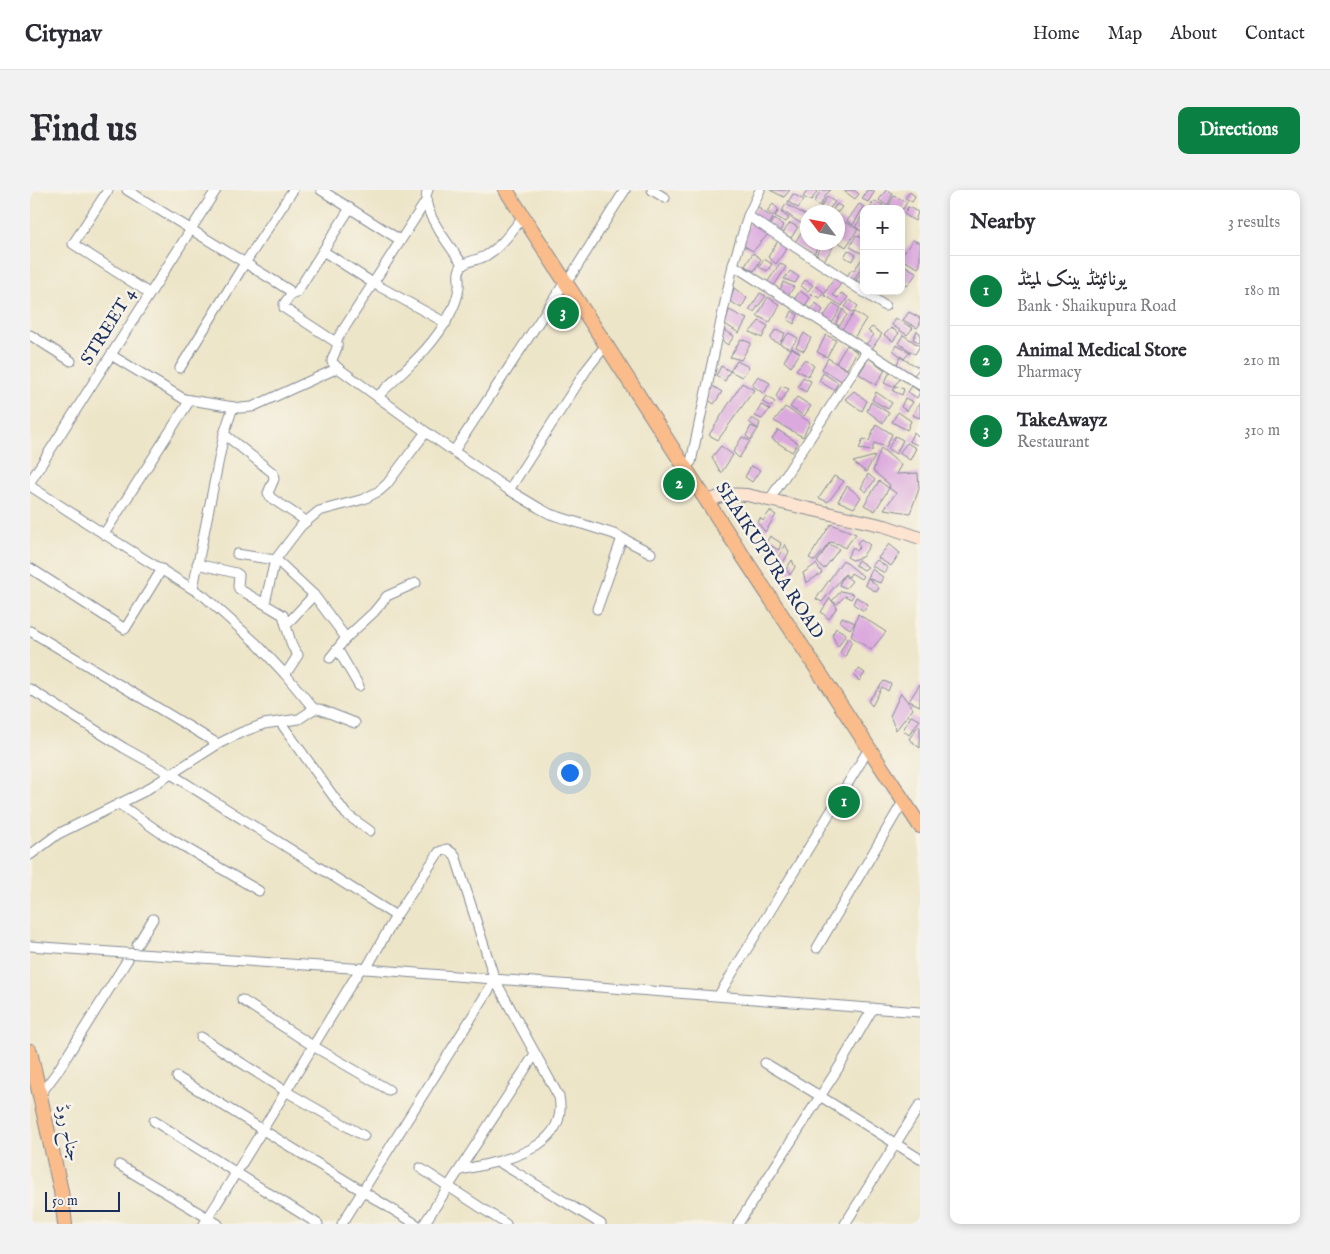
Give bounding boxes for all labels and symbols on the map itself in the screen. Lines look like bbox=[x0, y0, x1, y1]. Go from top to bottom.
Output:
north arrow bbox=[800, 205, 845, 250]
street label: STREET 4 bbox=[76, 284, 142, 370]
pin: 3 bbox=[547, 294, 579, 332]
pin: 2 bbox=[663, 465, 695, 503]
street label: SHAIKUPURA ROAD bbox=[710, 478, 828, 644]
your location bbox=[557, 760, 583, 786]
pin: 1 bbox=[828, 783, 860, 821]
street label: جناح روڈ bbox=[46, 1102, 85, 1165]
scale bar bbox=[45, 1189, 120, 1212]

